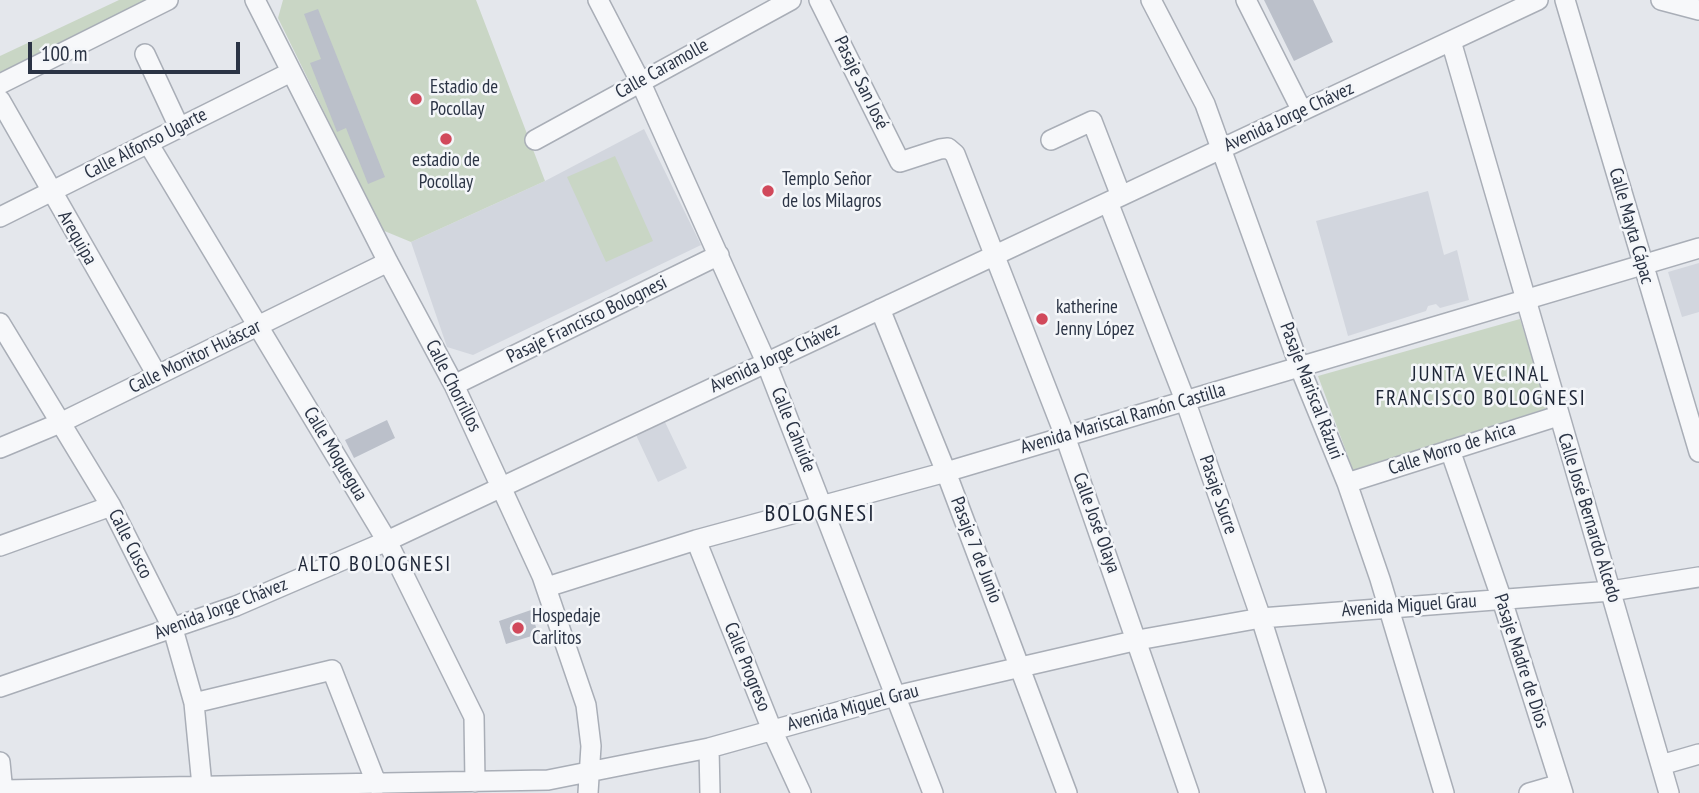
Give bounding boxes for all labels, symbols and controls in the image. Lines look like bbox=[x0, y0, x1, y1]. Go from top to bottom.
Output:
scale bar bbox=[32, 28, 243, 72]
street label: Pasaje San José bbox=[829, 33, 893, 133]
street label: Calle Caramolle bbox=[611, 34, 713, 104]
text: 100 m bbox=[41, 40, 87, 67]
place label: Estadio de Pocollay bbox=[430, 77, 498, 121]
street label: Avenida Jorge Chávez bbox=[1220, 77, 1358, 157]
marker: Estadio de Pocollay bbox=[408, 91, 424, 107]
street label: Calle Alfonso Ugarte bbox=[81, 103, 211, 185]
marker: estadio de Pocollay bbox=[438, 131, 454, 147]
place label: estadio de Pocollay bbox=[412, 150, 480, 194]
street label: Calle Mayta Cápac bbox=[1604, 165, 1658, 287]
place label: Templo Señor de los Milagros bbox=[782, 169, 881, 213]
marker: Templo Señor de los Milagros bbox=[760, 183, 776, 199]
street label: Arequipa bbox=[53, 207, 101, 269]
street label: Pasaje Francisco Bolognesi bbox=[503, 271, 671, 369]
place label: katherine Jenny López bbox=[1056, 297, 1134, 341]
marker: katherine Jenny López bbox=[1034, 311, 1050, 327]
street label: Calle Monitor Huáscar bbox=[125, 315, 265, 399]
street label: Avenida Jorge Chávez bbox=[706, 318, 844, 398]
street label: Pasaje Mariscal Rázuri bbox=[1274, 319, 1348, 463]
street label: Calle Chorrillos bbox=[420, 336, 486, 436]
district label: JUNTA VECINAL FRANCISCO BOLOGNESI bbox=[1378, 362, 1584, 412]
street label: Avenida Mariscal Ramón Castilla bbox=[1018, 379, 1228, 459]
street label: Calle Cahuide bbox=[766, 384, 820, 476]
street label: Calle Moquegua bbox=[298, 403, 372, 505]
street label: Calle Morro de Arica bbox=[1385, 418, 1519, 480]
street label: Calle José Bernardo Alcedo bbox=[1552, 431, 1626, 605]
street label: Pasaje Sucre bbox=[1194, 453, 1242, 537]
street label: Calle José Olaya bbox=[1067, 470, 1125, 576]
street label: Pasaje 7 de Junio bbox=[945, 494, 1007, 606]
district label: BOLOGNESI bbox=[766, 500, 874, 528]
street label: Calle Cusco bbox=[103, 506, 157, 582]
district label: ALTO BOLOGNESI bbox=[300, 552, 450, 578]
street label: Avenida Jorge Chávez bbox=[151, 573, 291, 645]
street label: Avenida Miguel Grau bbox=[1341, 590, 1477, 622]
street label: Pasaje Madre de Dios bbox=[1489, 591, 1553, 731]
place label: Hospedaje Carlitos bbox=[532, 606, 601, 650]
street label: Calle Progreso bbox=[719, 619, 775, 715]
marker: Hospedaje Carlitos bbox=[510, 620, 526, 636]
street label: Avenida Miguel Grau bbox=[785, 679, 921, 737]

